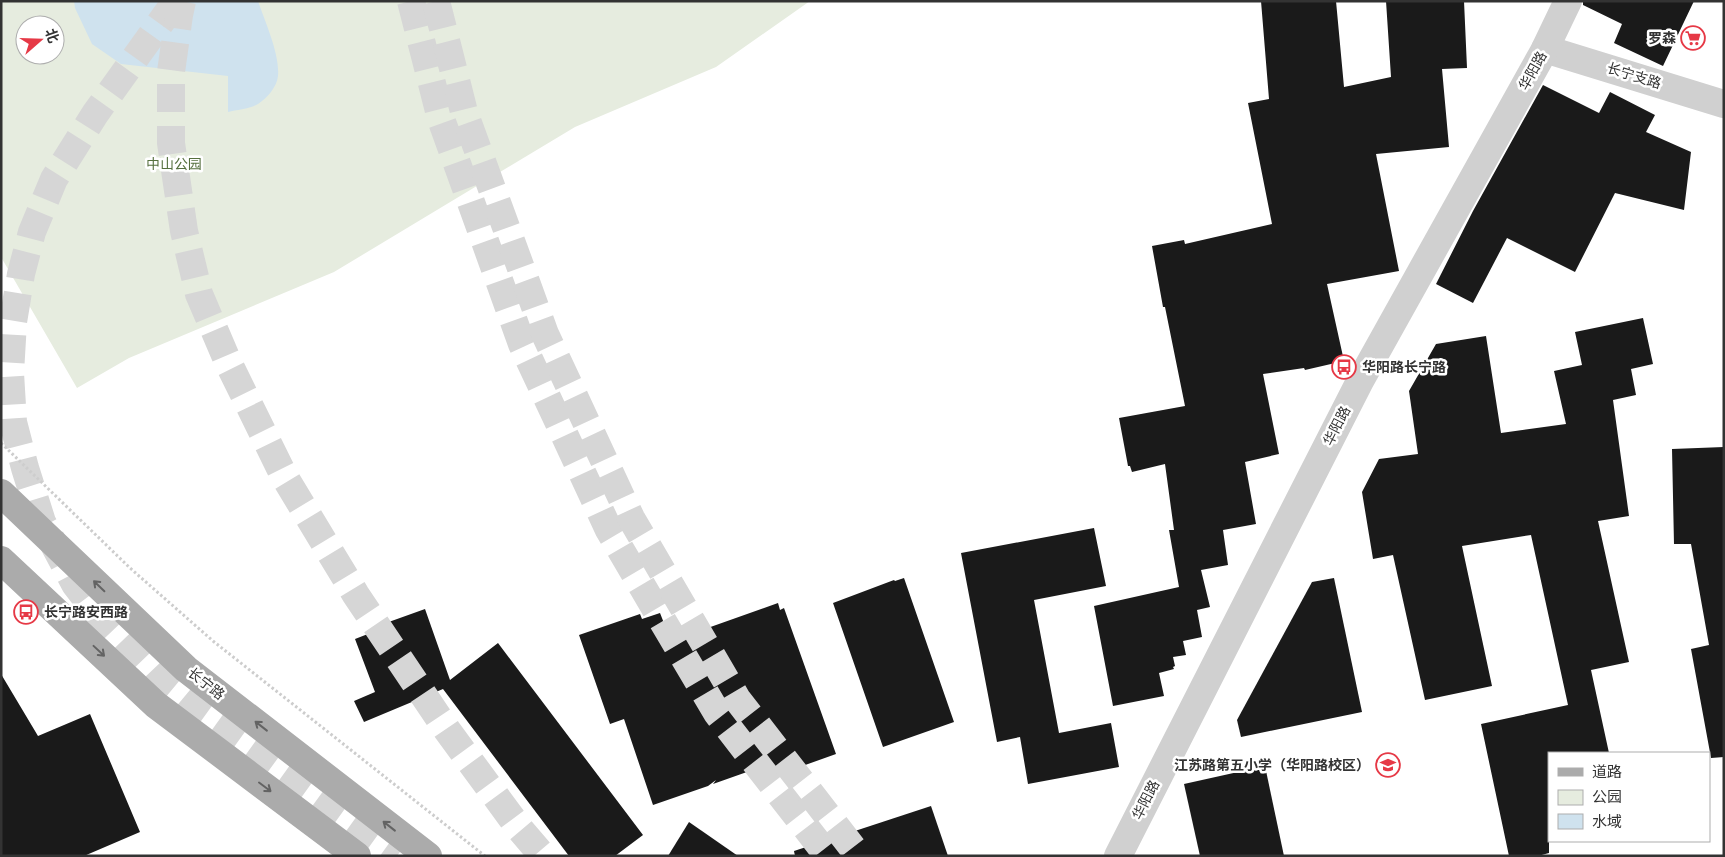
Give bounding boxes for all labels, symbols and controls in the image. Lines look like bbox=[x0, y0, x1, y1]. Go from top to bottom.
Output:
north arrow bbox=[15, 15, 65, 65]
supermarket icon: 罗森 bbox=[1680, 25, 1706, 51]
text: 北 bbox=[41, 26, 62, 45]
place label: 罗森 bbox=[1648, 30, 1676, 47]
street label: 华阳路 bbox=[1515, 49, 1551, 93]
street label: 长宁支路 bbox=[1605, 60, 1663, 92]
park label: 中山公园 bbox=[146, 156, 202, 173]
bus stop icon: 华阳路长宁路 bbox=[1331, 354, 1357, 380]
place label: 华阳路长宁路 bbox=[1362, 359, 1446, 376]
street label: 华阳路 bbox=[1320, 403, 1354, 449]
one-way arrow bbox=[92, 580, 105, 592]
bus stop icon: 长宁路安西路 bbox=[13, 599, 39, 625]
place label: 长宁路安西路 bbox=[44, 604, 128, 621]
one-way arrow bbox=[92, 645, 105, 657]
street label: 长宁路 bbox=[184, 664, 228, 704]
one-way arrow bbox=[255, 721, 268, 732]
school or university icon: 江苏路第五小学（华阳路校区） bbox=[1375, 752, 1401, 778]
legend bbox=[1548, 752, 1710, 842]
place label: 江苏路第五小学（华阳路校区） bbox=[1174, 757, 1370, 774]
text: 道路 bbox=[1592, 763, 1622, 781]
street label: 华阳路 bbox=[1129, 777, 1163, 823]
one-way arrow bbox=[258, 782, 272, 792]
text: 公园 bbox=[1592, 788, 1622, 806]
text: 水域 bbox=[1592, 813, 1622, 831]
one-way arrow bbox=[382, 821, 396, 831]

